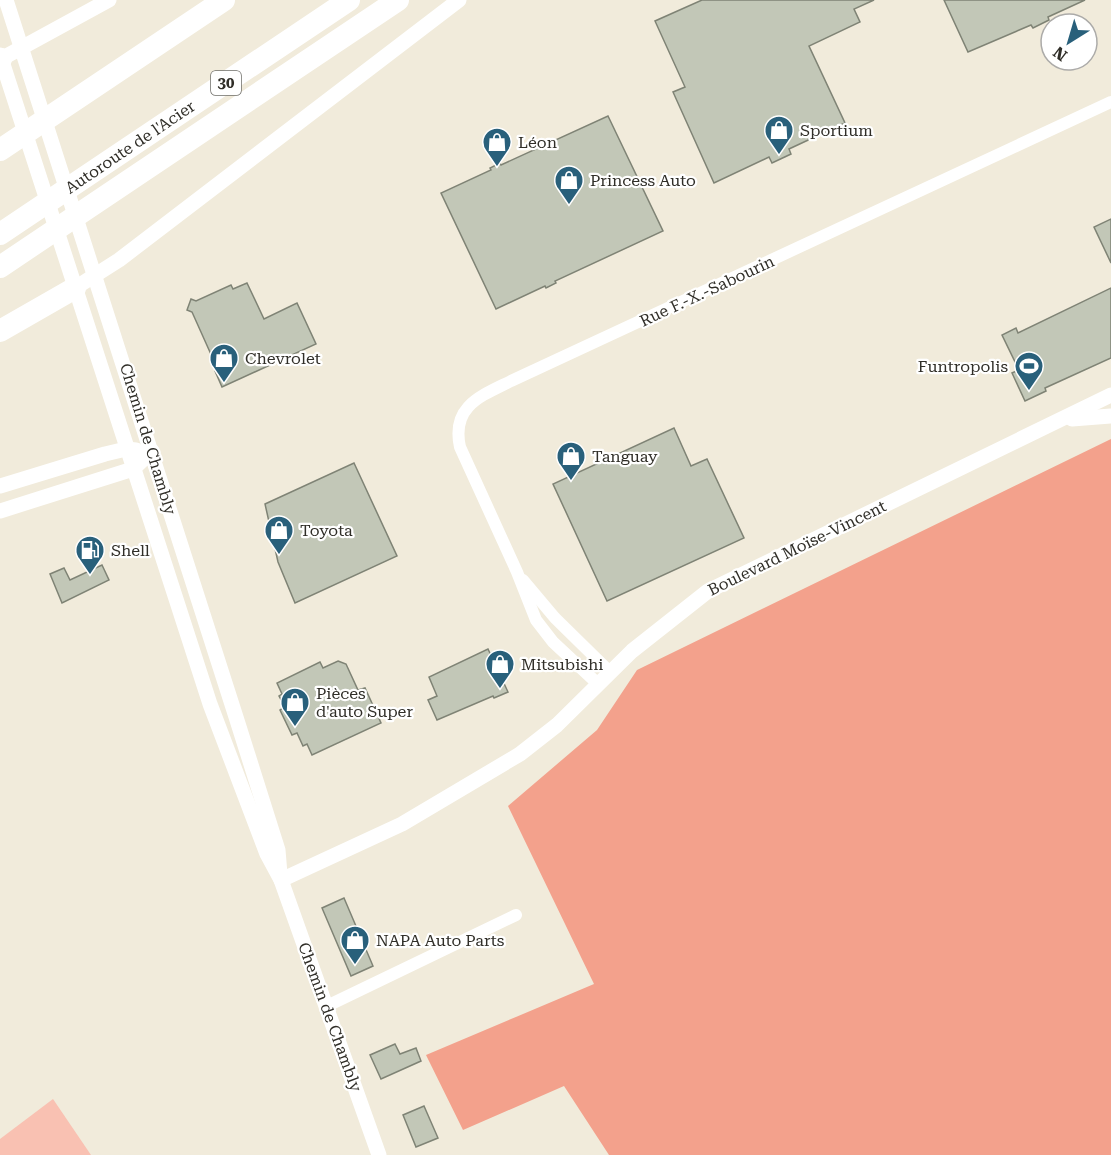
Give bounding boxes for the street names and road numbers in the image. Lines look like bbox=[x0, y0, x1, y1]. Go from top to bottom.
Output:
road number: 30 bbox=[211, 71, 241, 95]
street label: Autoroute de l'Acier bbox=[62, 96, 199, 197]
street label: Rue F.-X.-Sabourin bbox=[637, 251, 777, 331]
street label: Chemin de Chambly bbox=[116, 361, 180, 518]
street label: Boulevard Moïse-Vincent bbox=[705, 497, 889, 599]
street label: Chemin de Chambly bbox=[294, 940, 366, 1095]

